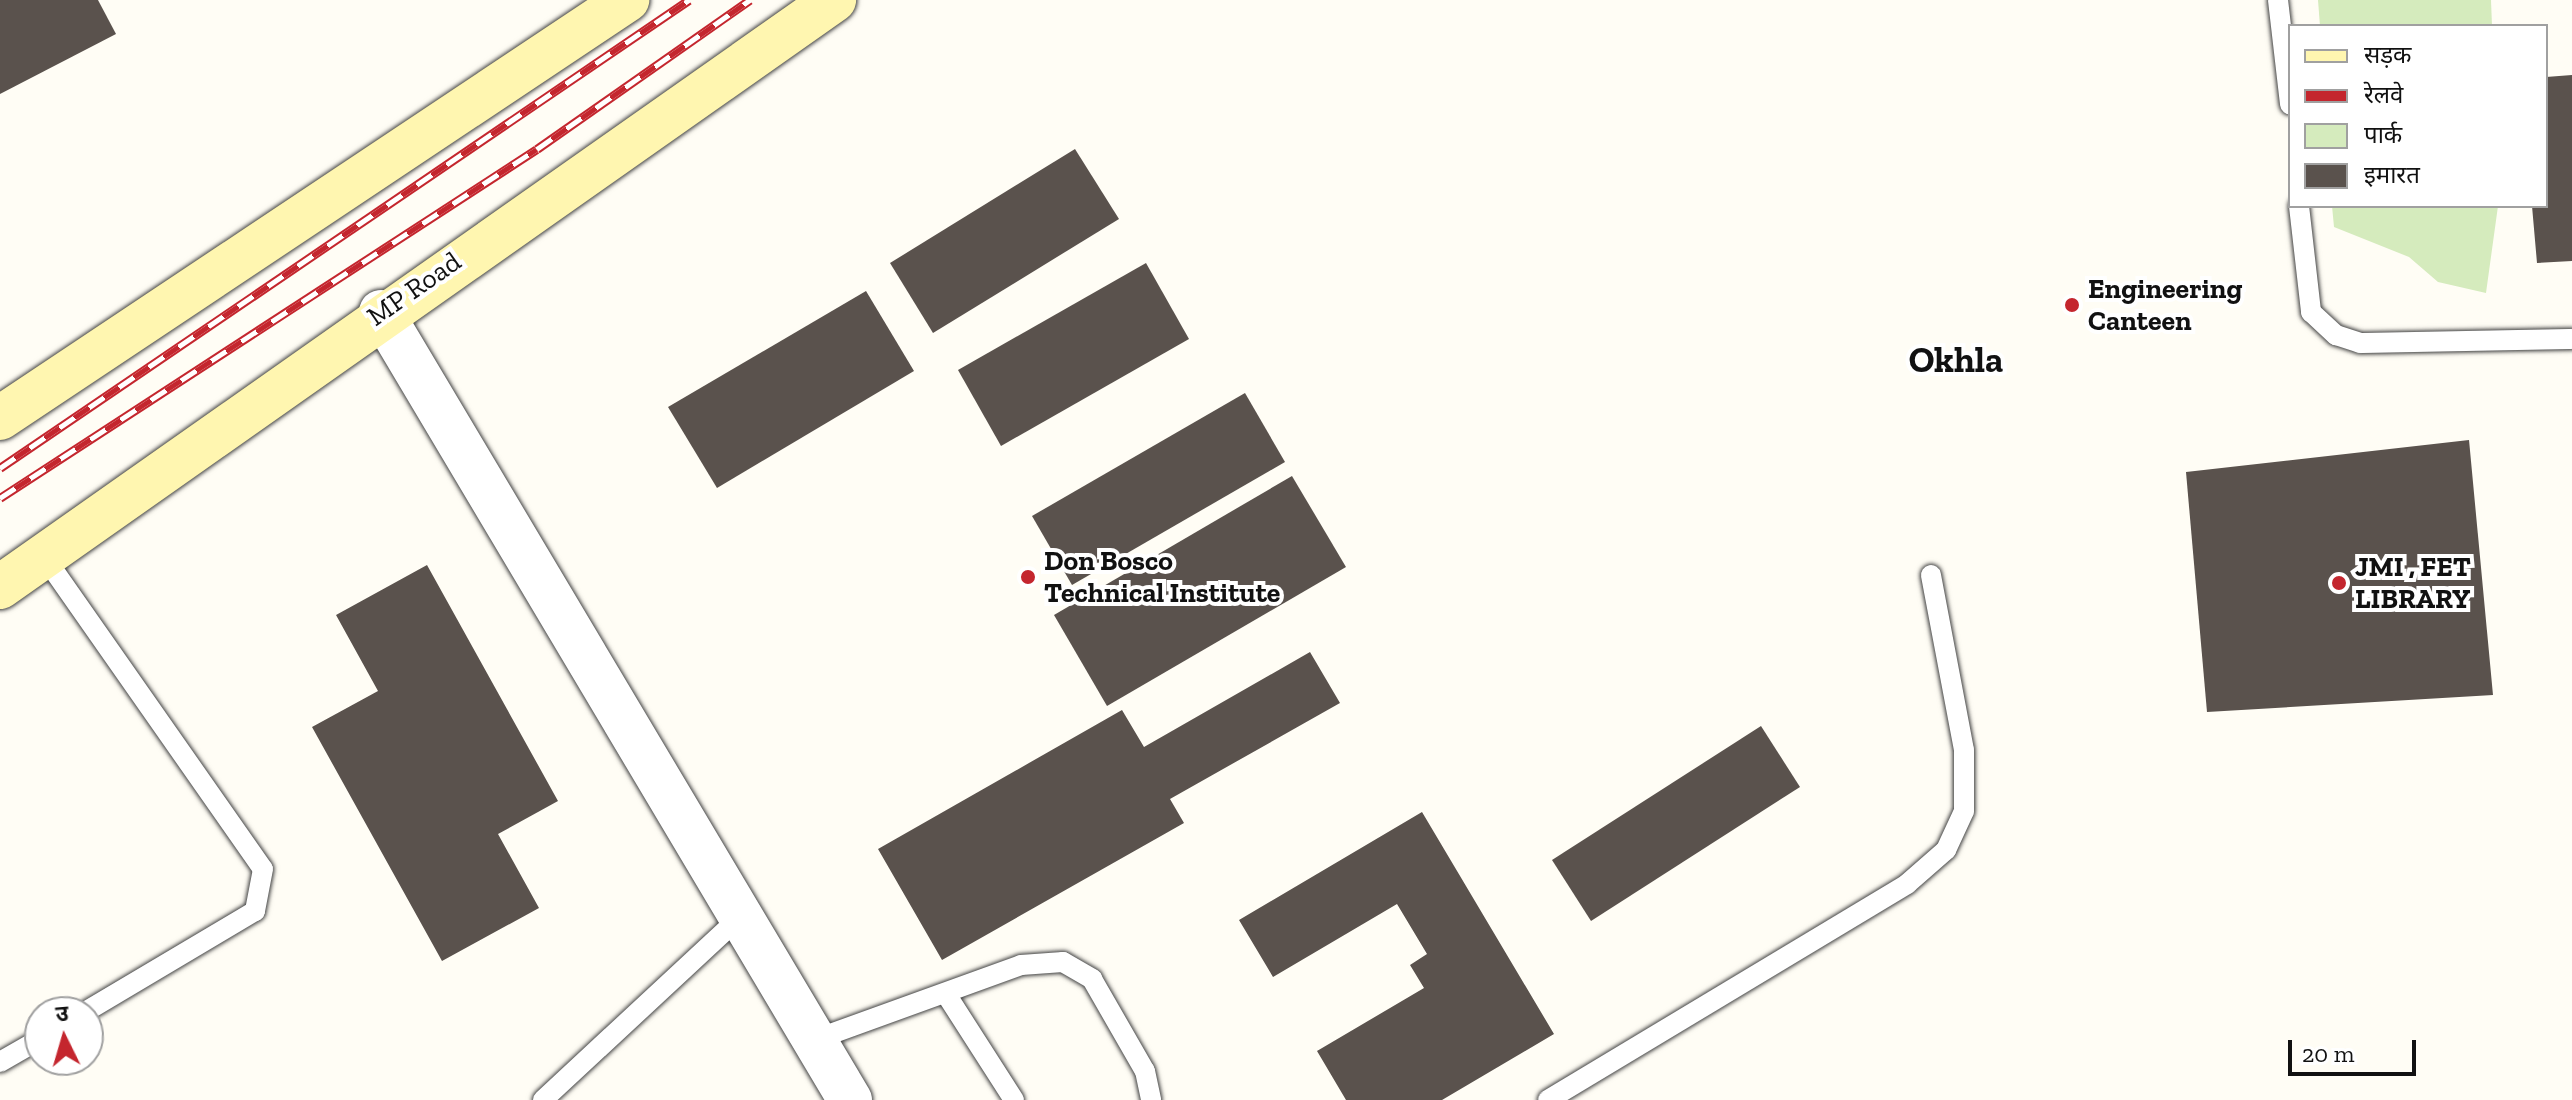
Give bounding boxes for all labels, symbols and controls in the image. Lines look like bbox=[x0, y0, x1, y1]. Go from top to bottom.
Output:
legend bbox=[2288, 24, 2548, 208]
text: सड़क bbox=[2364, 40, 2412, 69]
text: रेलवे bbox=[2364, 80, 2403, 109]
text: पार्क bbox=[2364, 120, 2402, 149]
text: इमारत bbox=[2364, 160, 2420, 189]
street label: MP Road bbox=[360, 244, 468, 334]
place label: Engineering Canteen bbox=[2088, 272, 2242, 338]
marker: Engineering Canteen bbox=[2063, 296, 2081, 314]
district label: Okhla bbox=[1909, 338, 2003, 382]
place label: Don Bosco Technical Institute bbox=[1044, 544, 1280, 610]
place label: JMI , FET LIBRARY bbox=[2355, 550, 2471, 616]
marker: Don Bosco Technical Institute bbox=[1019, 568, 1037, 586]
marker: JMI , FET LIBRARY bbox=[2330, 574, 2348, 592]
north arrow bbox=[24, 996, 104, 1076]
text: उ bbox=[54, 1000, 70, 1028]
scale bar bbox=[2292, 1024, 2420, 1074]
text: 20 m bbox=[2302, 1039, 2354, 1068]

